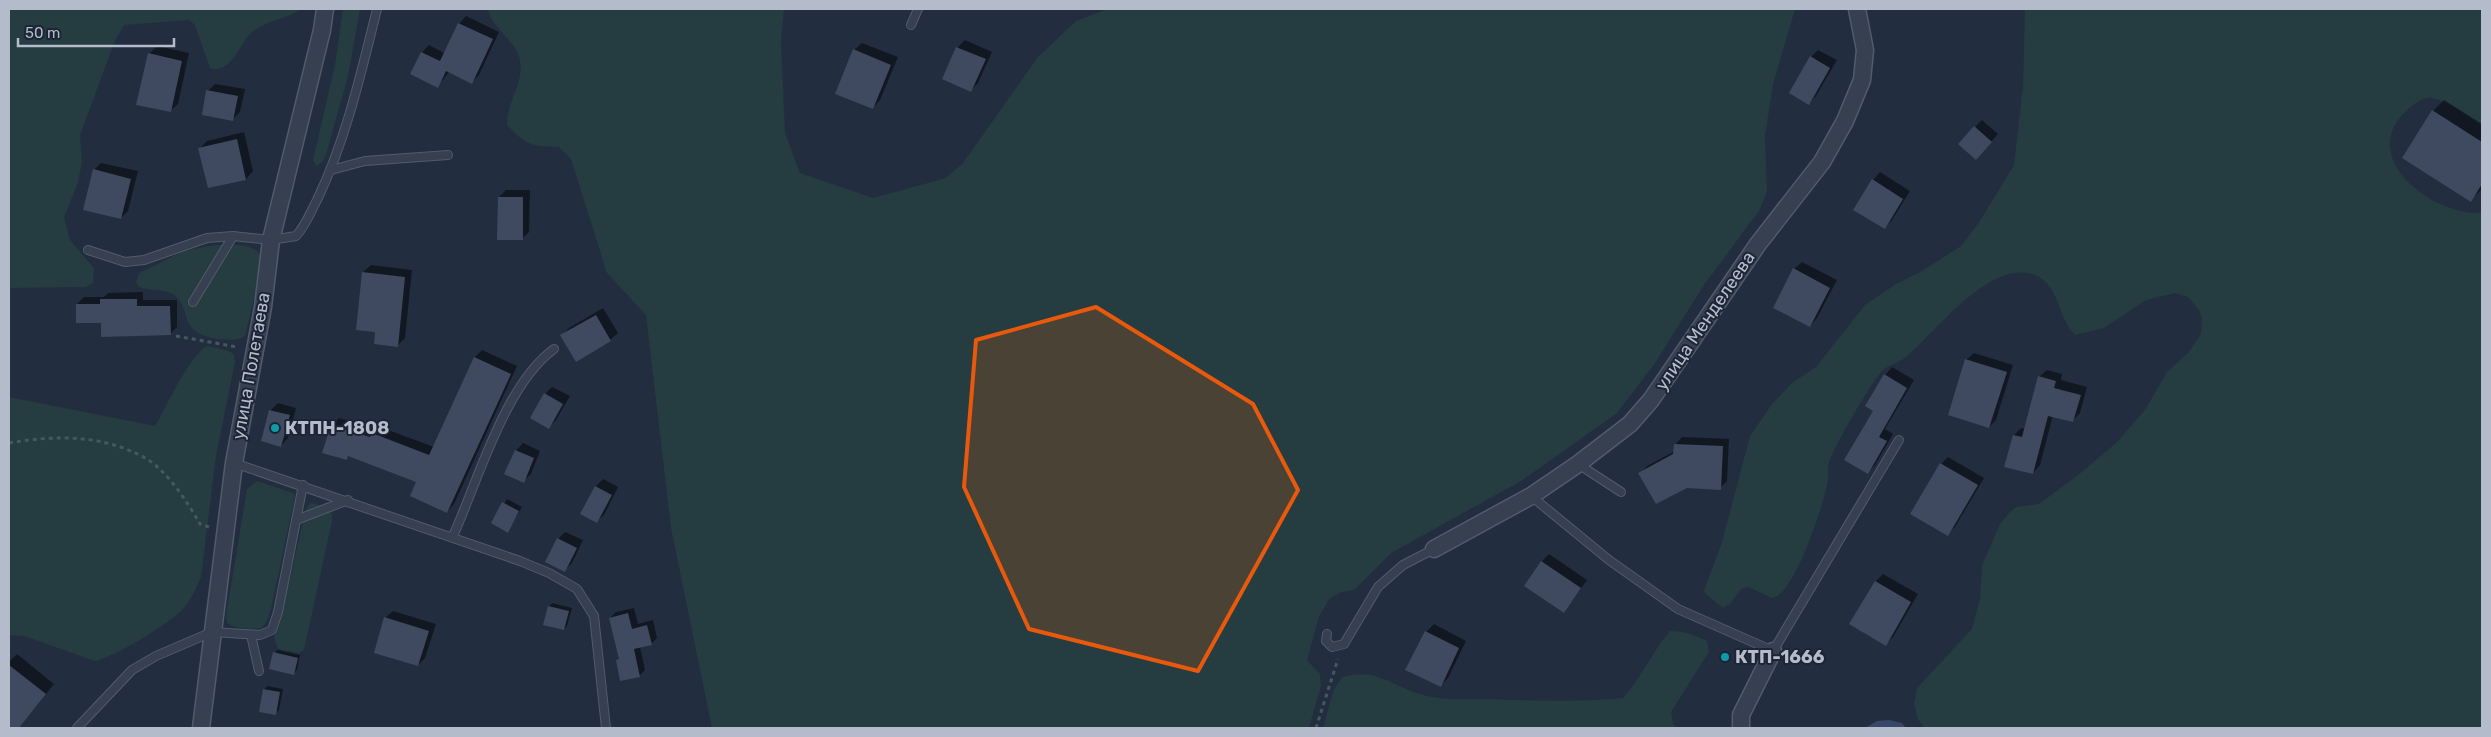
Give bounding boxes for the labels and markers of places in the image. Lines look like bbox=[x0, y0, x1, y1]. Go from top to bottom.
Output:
place label: КТПН-1808 bbox=[285, 417, 389, 439]
marker: КТПН-1808 bbox=[269, 422, 281, 434]
place label: КТП-1666 bbox=[1735, 646, 1825, 668]
marker: КТП-1666 bbox=[1719, 651, 1731, 663]

